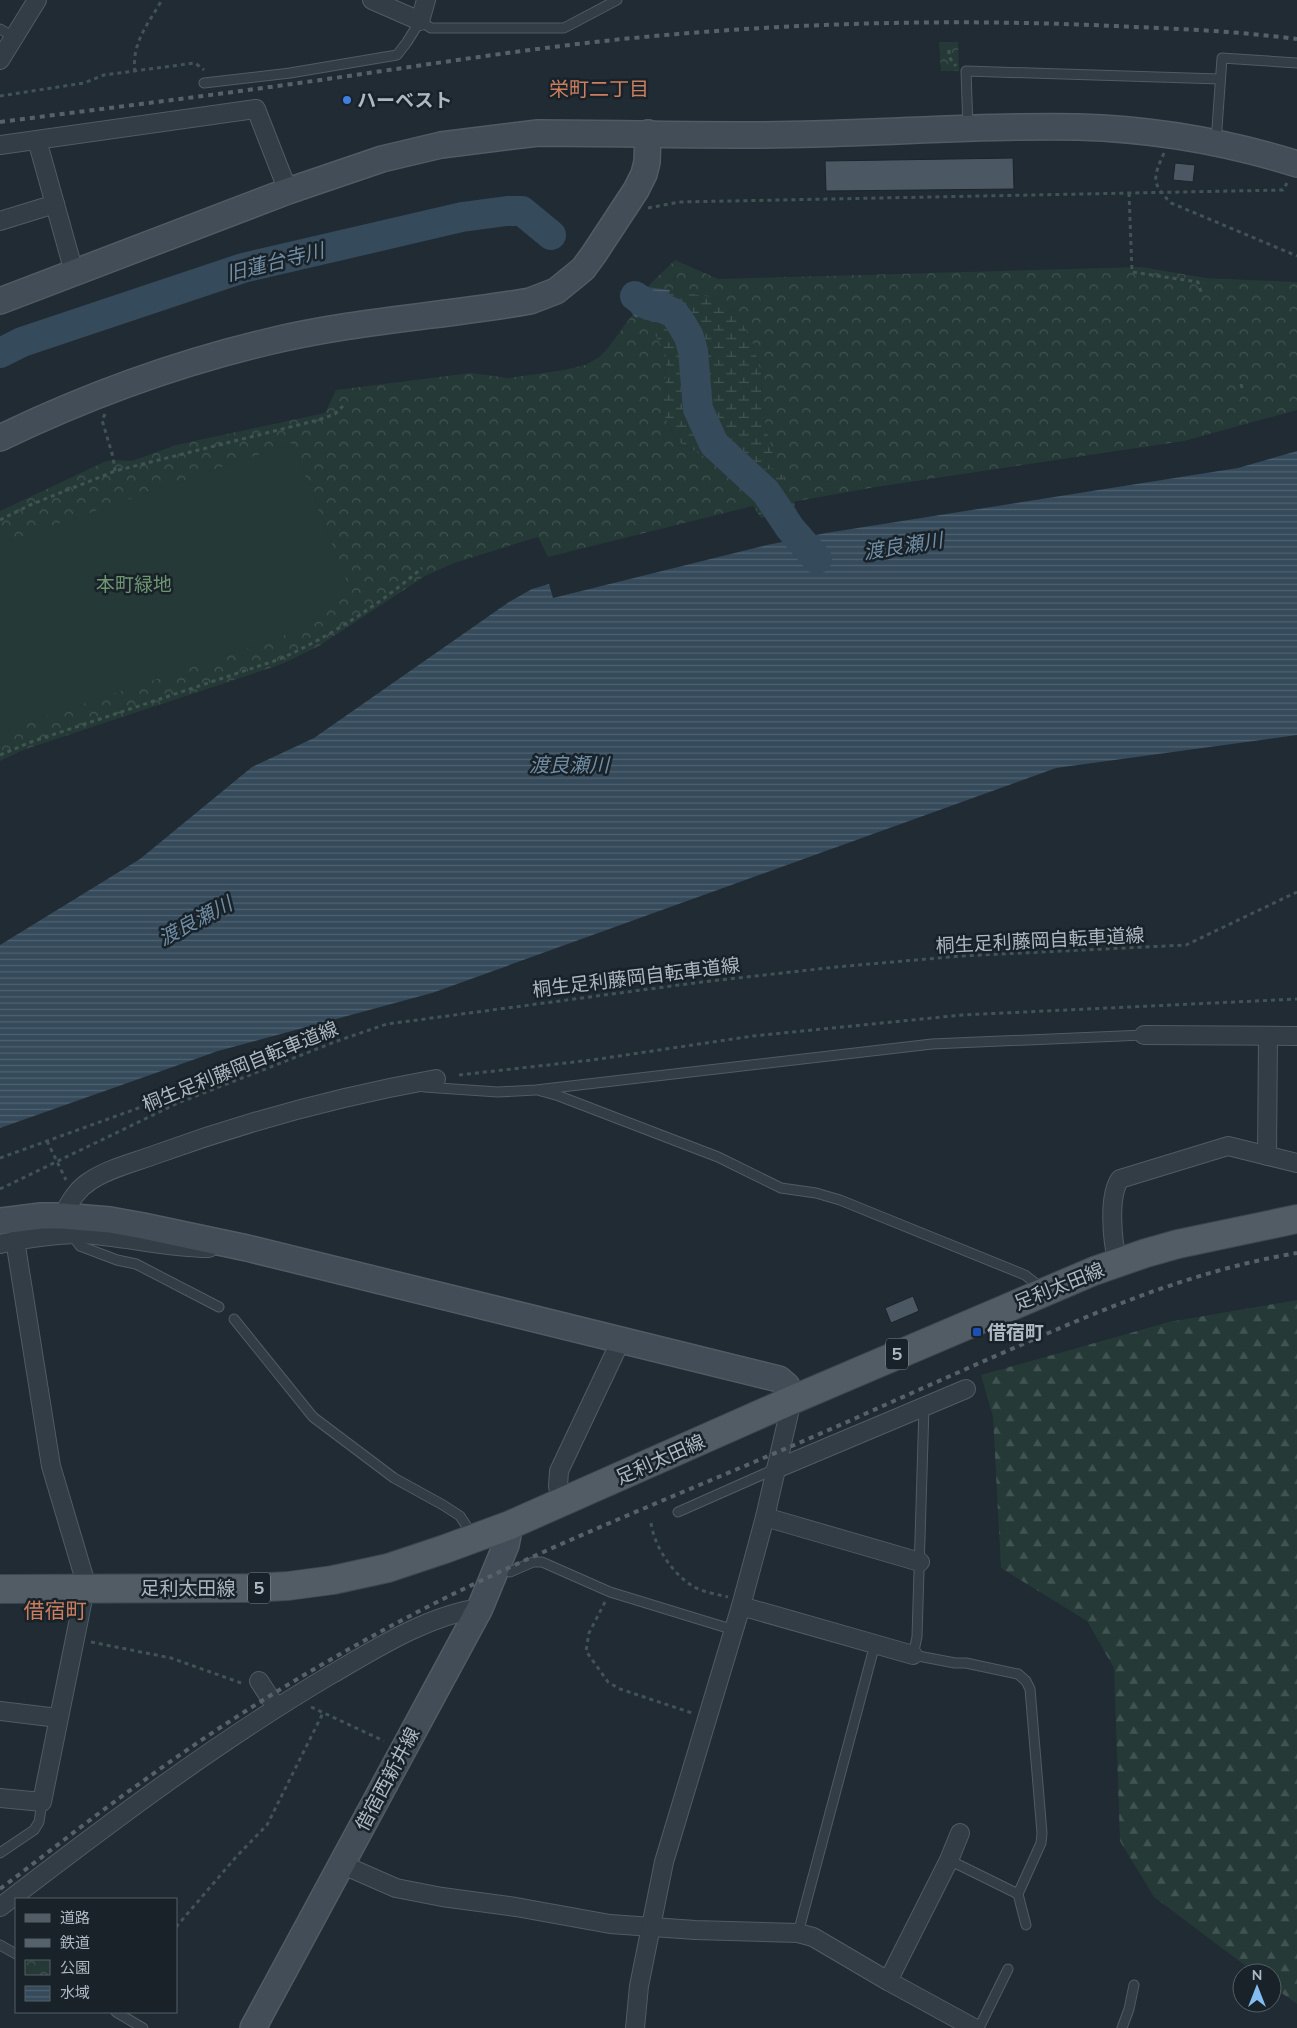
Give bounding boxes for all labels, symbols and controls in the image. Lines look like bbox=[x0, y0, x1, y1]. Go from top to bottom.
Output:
district label: 栄町二丁目 bbox=[549, 76, 649, 101]
place label: ハーベスト bbox=[357, 88, 452, 112]
marker: ハーベスト bbox=[341, 94, 353, 106]
water label: 旧蓮台寺川 bbox=[223, 237, 328, 286]
water label: 渡良瀬川 bbox=[861, 527, 946, 564]
park label: 本町緑地 bbox=[96, 572, 172, 596]
water label: 渡良瀬川 bbox=[529, 752, 611, 777]
water label: 渡良瀬川 bbox=[154, 890, 238, 950]
street label: 桐生足利藤岡自転車道線 bbox=[935, 923, 1145, 957]
street label: 桐生足利藤岡自転車道線 bbox=[531, 952, 741, 1002]
street label: 桐生足利藤岡自転車道線 bbox=[139, 1016, 341, 1116]
street label: 足利太田線 bbox=[1010, 1257, 1108, 1315]
place label: 借宿町 bbox=[987, 1320, 1044, 1344]
marker: 借宿町 bbox=[971, 1326, 983, 1338]
road number: 5 bbox=[886, 1338, 908, 1370]
street label: 足利太田線 bbox=[612, 1429, 708, 1489]
road number: 5 bbox=[248, 1572, 270, 1604]
street label: 足利太田線 bbox=[140, 1576, 236, 1600]
district label: 借宿町 bbox=[24, 1597, 87, 1623]
street label: 借宿西新井線 bbox=[350, 1723, 424, 1835]
legend bbox=[15, 1898, 178, 2013]
text: 道路 bbox=[60, 1908, 90, 1927]
text: 鉄道 bbox=[60, 1933, 90, 1952]
text: 公園 bbox=[60, 1958, 90, 1977]
north arrow bbox=[1232, 1963, 1282, 2013]
text: N bbox=[1252, 1966, 1262, 1984]
text: 水域 bbox=[60, 1983, 90, 2002]

